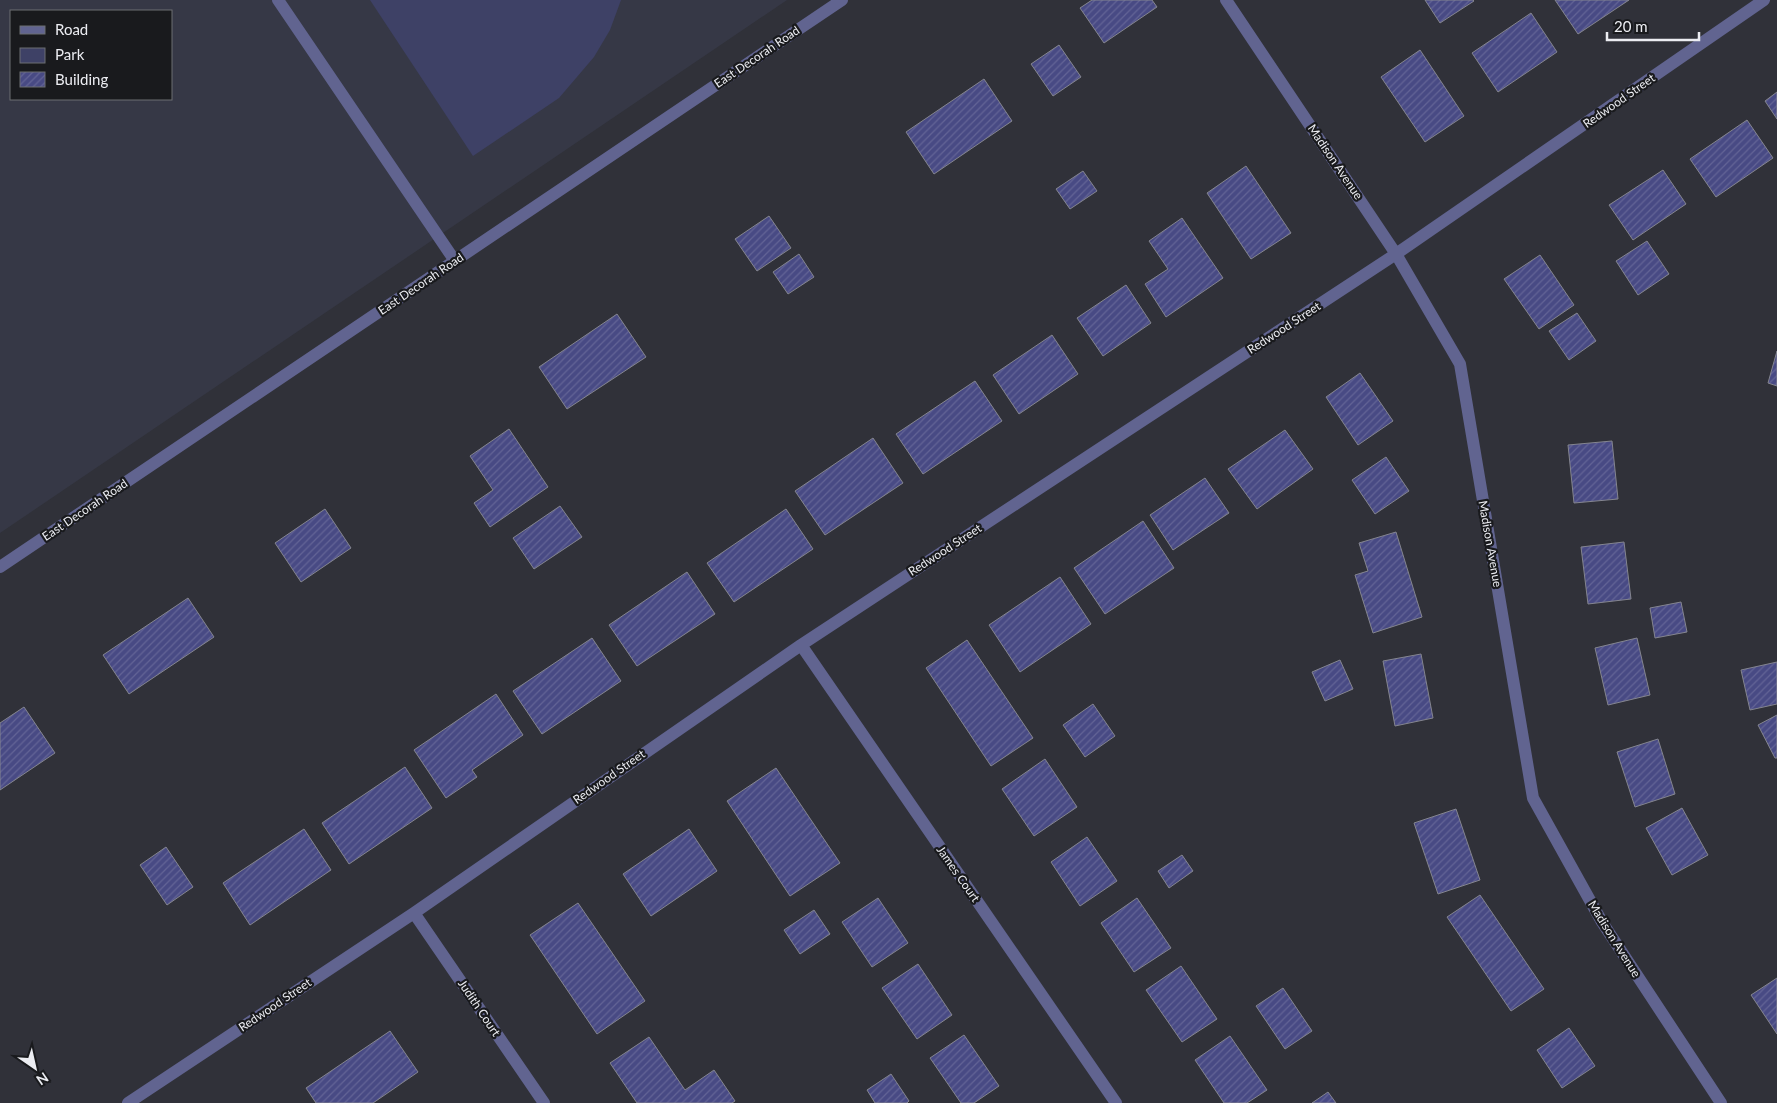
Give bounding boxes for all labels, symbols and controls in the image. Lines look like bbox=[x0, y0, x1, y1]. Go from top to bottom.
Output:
legend bbox=[10, 10, 172, 100]
scale bar bbox=[1607, 10, 1700, 42]
text: 20 m bbox=[1614, 17, 1648, 35]
text: Road bbox=[55, 20, 88, 38]
street label: East Decorah Road bbox=[711, 22, 802, 91]
text: Park bbox=[55, 45, 85, 63]
text: Building bbox=[55, 70, 108, 88]
street label: Redwood Street bbox=[1580, 70, 1658, 131]
street label: Madison Avenue bbox=[1305, 121, 1366, 202]
street label: East Decorah Road bbox=[375, 249, 466, 318]
street label: Redwood Street bbox=[1244, 298, 1324, 357]
street label: East Decorah Road bbox=[39, 475, 130, 544]
street label: Madison Avenue bbox=[1475, 499, 1505, 588]
street label: Redwood Street bbox=[905, 520, 985, 579]
street label: Redwood Street bbox=[570, 746, 648, 807]
street label: James Court bbox=[934, 843, 984, 905]
street label: Madison Avenue bbox=[1585, 898, 1644, 980]
street label: Redwood Street bbox=[235, 974, 315, 1034]
street label: Judith Court bbox=[455, 976, 504, 1040]
north arrow bbox=[10, 1043, 60, 1093]
text: N bbox=[33, 1069, 52, 1089]

